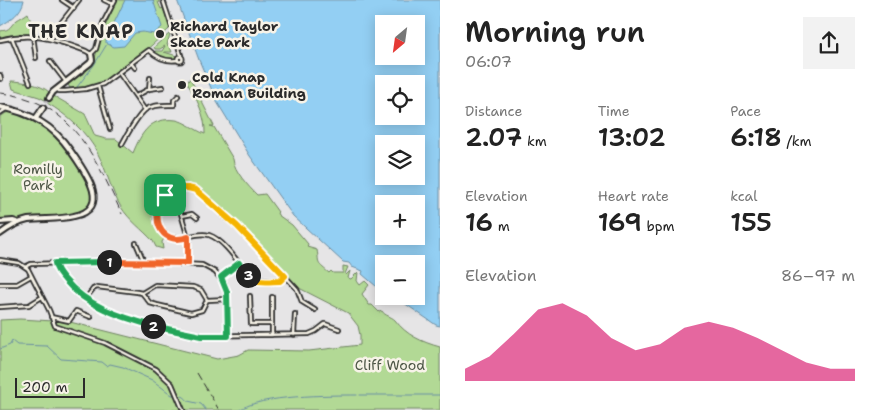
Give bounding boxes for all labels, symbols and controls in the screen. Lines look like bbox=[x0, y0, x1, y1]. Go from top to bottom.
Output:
text: Morning run bbox=[465, 13, 645, 51]
north arrow bbox=[375, 15, 425, 65]
map controls bbox=[375, 15, 425, 305]
place label: Richard Taylor Skate Park bbox=[170, 17, 279, 51]
button: share bbox=[803, 17, 855, 69]
district label: THE KNAP bbox=[28, 19, 134, 44]
marker: Richard Taylor Skate Park bbox=[154, 28, 166, 40]
text: 06:07 bbox=[465, 51, 512, 72]
place label: Cold Knap Roman Building bbox=[192, 68, 306, 102]
button: locate bbox=[375, 75, 425, 125]
marker: Cold Knap Roman Building bbox=[176, 79, 188, 91]
text: Distance bbox=[465, 102, 522, 120]
text: Time bbox=[598, 102, 630, 120]
text: Pace bbox=[730, 102, 761, 120]
text: 2.07 bbox=[465, 120, 522, 154]
text: 13:02 bbox=[598, 120, 666, 154]
text: 6:18 bbox=[730, 120, 782, 154]
text: km bbox=[522, 132, 547, 150]
text: /km bbox=[782, 132, 811, 150]
button: layers bbox=[375, 135, 425, 185]
park label: Romilly Park bbox=[13, 160, 63, 194]
pin bbox=[144, 174, 186, 216]
icon: arrive bbox=[151, 181, 179, 209]
text: Elevation bbox=[465, 187, 528, 205]
text: Heart rate bbox=[598, 187, 669, 205]
text: kcal bbox=[730, 187, 758, 205]
button: + bbox=[375, 195, 425, 245]
text: 16 bbox=[465, 205, 493, 239]
text: 169 bbox=[598, 205, 642, 239]
text: 155 bbox=[730, 205, 772, 239]
text: m bbox=[493, 217, 510, 235]
text: bpm bbox=[642, 217, 675, 235]
pin: 1 bbox=[96, 250, 122, 274]
text: 1 bbox=[106, 253, 113, 271]
button: − bbox=[375, 255, 425, 305]
pin: 3 bbox=[236, 262, 260, 288]
text: Elevation bbox=[465, 265, 537, 286]
text: 86–97 m bbox=[781, 265, 855, 286]
text: 3 bbox=[244, 266, 253, 284]
pin: 2 bbox=[140, 314, 166, 338]
text: 2 bbox=[149, 317, 158, 335]
park label: Cliff Wood bbox=[355, 356, 425, 374]
scale bar bbox=[15, 375, 85, 398]
text: 200 m bbox=[22, 378, 68, 396]

